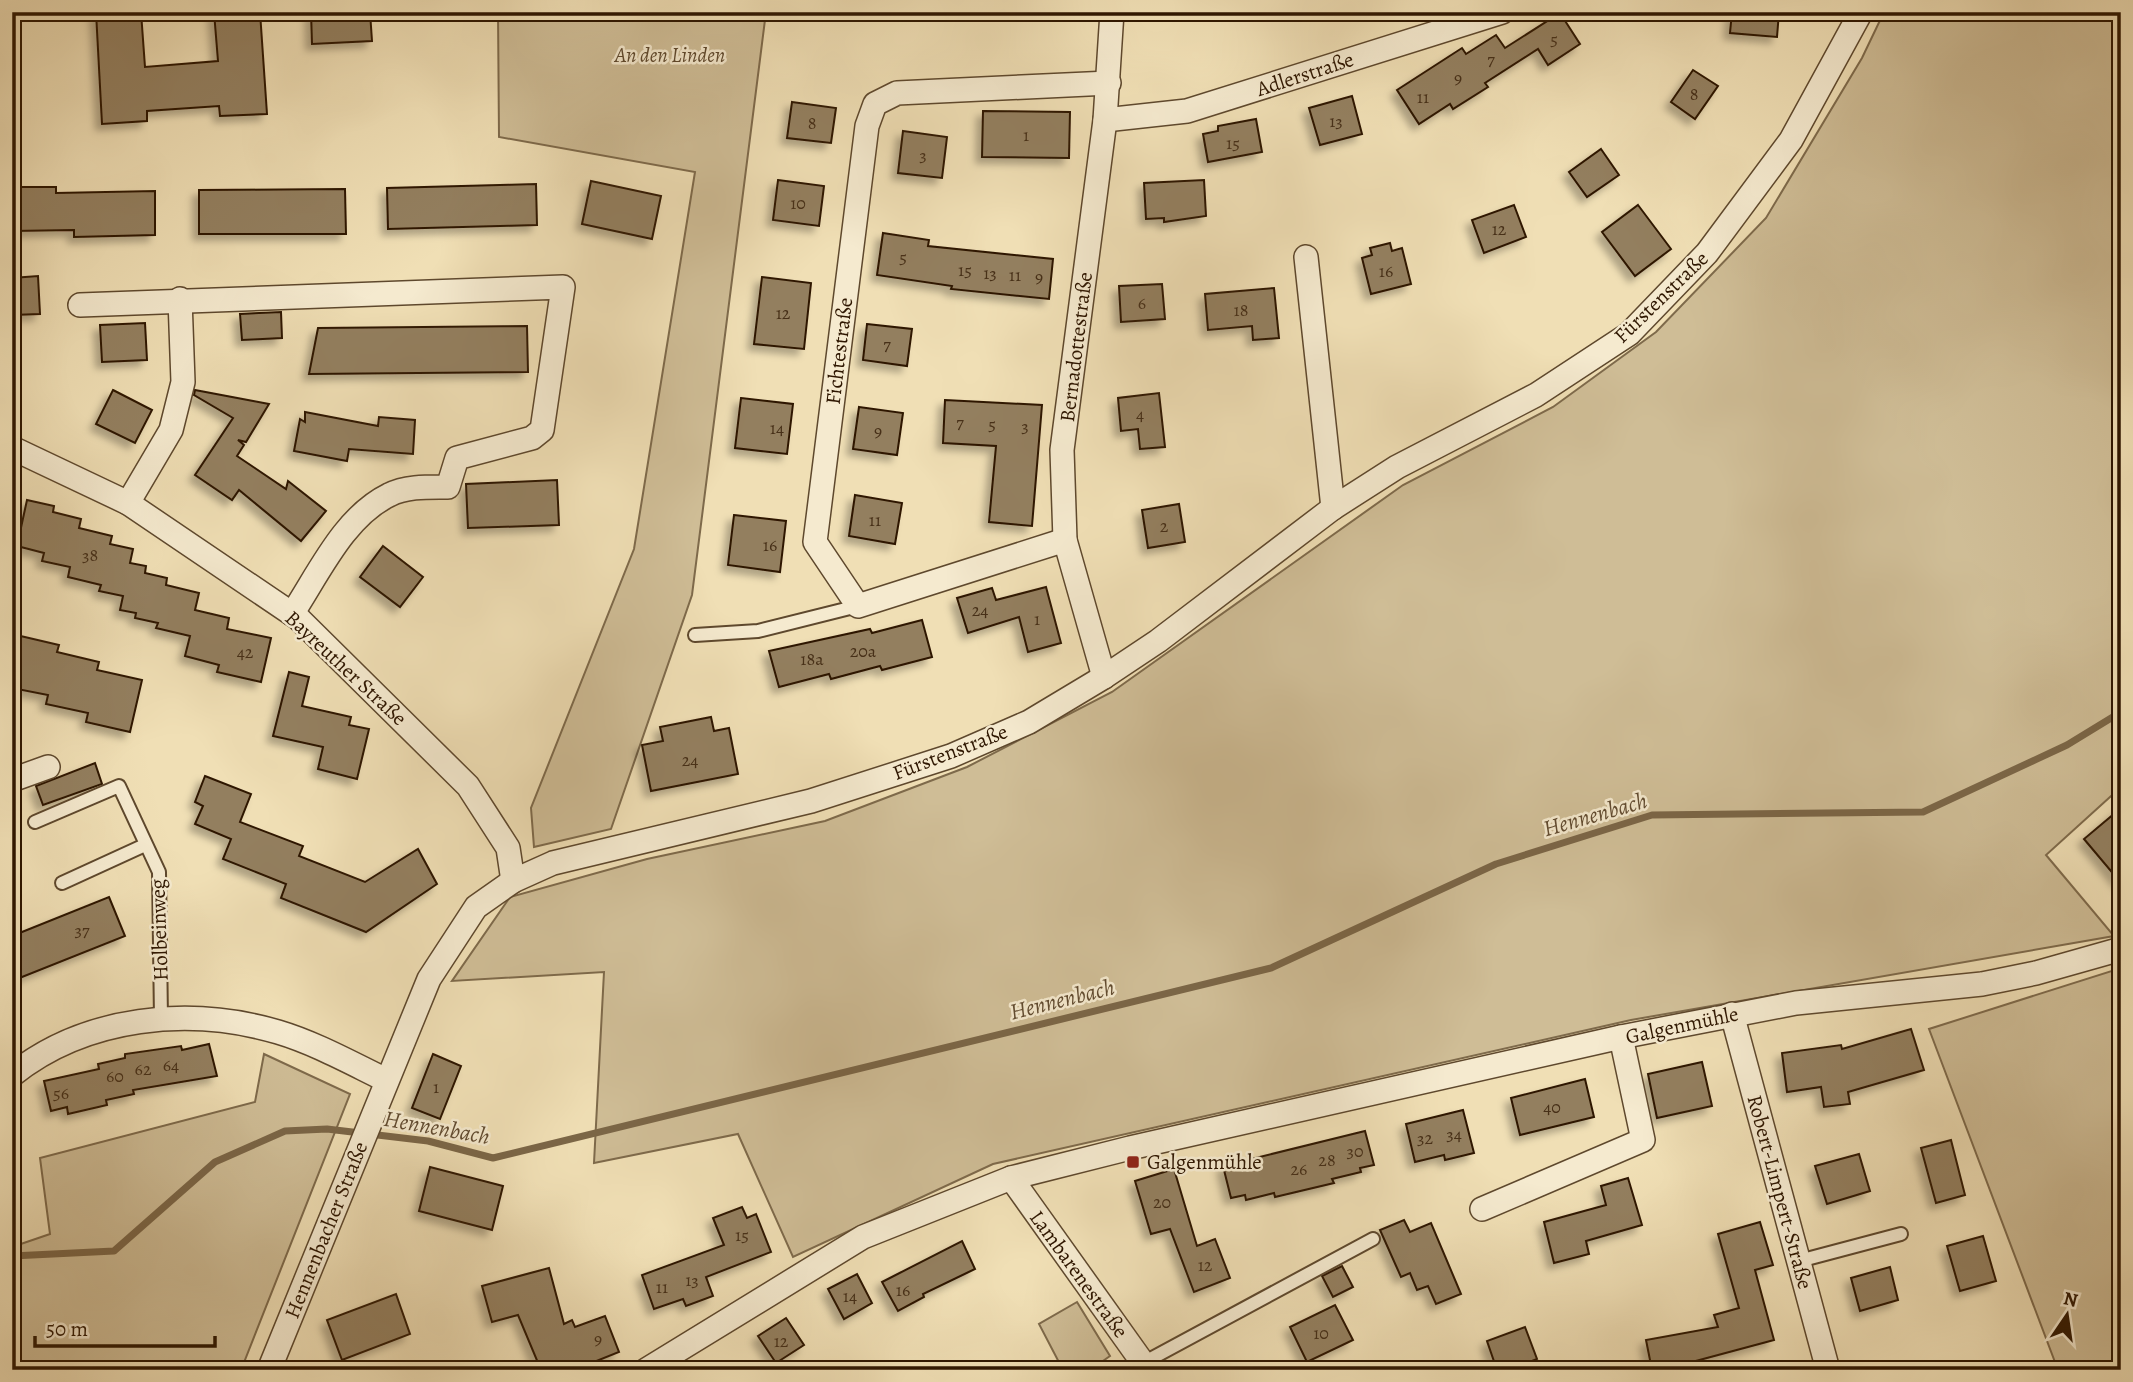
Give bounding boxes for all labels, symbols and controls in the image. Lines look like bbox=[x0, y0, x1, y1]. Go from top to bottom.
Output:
house number: 5 bbox=[1550, 27, 1558, 51]
park label: An den Linden bbox=[614, 41, 725, 69]
street label: Adlerstraße bbox=[1252, 45, 1357, 103]
house number: 7 bbox=[1487, 47, 1495, 71]
house number: 9 bbox=[1454, 66, 1462, 90]
house number: 8 bbox=[1690, 82, 1698, 106]
house number: 11 bbox=[1417, 85, 1429, 109]
house number: 13 bbox=[1329, 109, 1343, 133]
house number: 8 bbox=[808, 111, 816, 135]
house number: 1 bbox=[1023, 123, 1029, 147]
house number: 15 bbox=[1226, 131, 1240, 155]
house number: 3 bbox=[919, 143, 927, 167]
house number: 10 bbox=[790, 191, 806, 215]
house number: 12 bbox=[1492, 217, 1507, 241]
house number: 5 bbox=[899, 245, 907, 269]
street label: Fürstenstraße bbox=[1608, 245, 1714, 349]
house number: 15 bbox=[958, 258, 972, 282]
house number: 16 bbox=[1379, 259, 1393, 283]
house number: 13 bbox=[983, 261, 997, 285]
house number: 11 bbox=[1009, 263, 1021, 287]
house number: 9 bbox=[1035, 265, 1043, 289]
street label: Bernadottestraße bbox=[1053, 270, 1099, 424]
house number: 6 bbox=[1138, 291, 1146, 315]
street label: Fichtestraße bbox=[819, 296, 859, 406]
house number: 18 bbox=[1234, 298, 1248, 322]
house number: 12 bbox=[776, 301, 791, 325]
house number: 7 bbox=[883, 332, 891, 356]
house number: 4 bbox=[1136, 402, 1144, 426]
house number: 7 bbox=[956, 410, 964, 434]
house number: 5 bbox=[988, 412, 996, 436]
house number: 3 bbox=[1021, 414, 1029, 438]
house number: 14 bbox=[770, 416, 784, 440]
house number: 9 bbox=[874, 419, 882, 443]
house number: 11 bbox=[869, 508, 881, 532]
house number: 2 bbox=[1160, 514, 1169, 538]
house number: 16 bbox=[763, 533, 777, 557]
house number: 38 bbox=[82, 543, 98, 567]
house number: 24 bbox=[972, 598, 988, 622]
street label: Bayreuther Straße bbox=[279, 604, 413, 732]
house number: 1 bbox=[1034, 607, 1040, 631]
house number: 20a bbox=[850, 639, 877, 663]
house number: 42 bbox=[237, 640, 254, 664]
house number: 18a bbox=[800, 647, 824, 671]
street label: Fürstenstraße bbox=[888, 717, 1012, 787]
house number: 24 bbox=[682, 748, 698, 772]
water label: Hennenbach bbox=[1539, 785, 1651, 844]
street label: Holbeinweg bbox=[143, 878, 175, 982]
house number: 37 bbox=[74, 918, 90, 942]
water label: Hennenbach bbox=[1006, 971, 1118, 1027]
street label: Galgenmühle bbox=[1623, 999, 1741, 1051]
house number: 64 bbox=[163, 1053, 179, 1077]
house number: 62 bbox=[135, 1057, 152, 1081]
house number: 60 bbox=[106, 1064, 124, 1088]
house number: 1 bbox=[433, 1075, 439, 1099]
house number: 56 bbox=[53, 1081, 69, 1105]
street label: Robert-Limpert-Straße bbox=[1741, 1092, 1819, 1292]
house number: 40 bbox=[1543, 1095, 1561, 1119]
water label: Hennenbach bbox=[381, 1103, 492, 1152]
house number: 34 bbox=[1446, 1122, 1462, 1146]
house number: 32 bbox=[1417, 1126, 1433, 1150]
street label: Hennenbacher Straße bbox=[278, 1137, 374, 1323]
house number: 30 bbox=[1346, 1139, 1364, 1163]
place label: Galgenmühle bbox=[1147, 1148, 1262, 1176]
house number: 28 bbox=[1318, 1148, 1336, 1172]
marker: Galgenmühle bbox=[1125, 1154, 1141, 1170]
house number: 26 bbox=[1291, 1157, 1307, 1181]
house number: 20 bbox=[1153, 1190, 1171, 1214]
street label: Lambarenestraße bbox=[1023, 1205, 1135, 1343]
house number: 15 bbox=[735, 1223, 749, 1247]
house number: 12 bbox=[1198, 1253, 1213, 1277]
house number: 13 bbox=[685, 1268, 699, 1292]
house number: 11 bbox=[656, 1275, 668, 1299]
house number: 16 bbox=[896, 1278, 910, 1302]
north arrow bbox=[2032, 1280, 2102, 1350]
house number: 14 bbox=[843, 1284, 857, 1308]
text: N bbox=[2061, 1285, 2080, 1314]
scale bar bbox=[35, 1305, 215, 1349]
text: 50 m bbox=[46, 1315, 88, 1343]
house number: 10 bbox=[1313, 1321, 1329, 1345]
house number: 9 bbox=[594, 1327, 602, 1351]
house number: 12 bbox=[774, 1329, 789, 1353]

